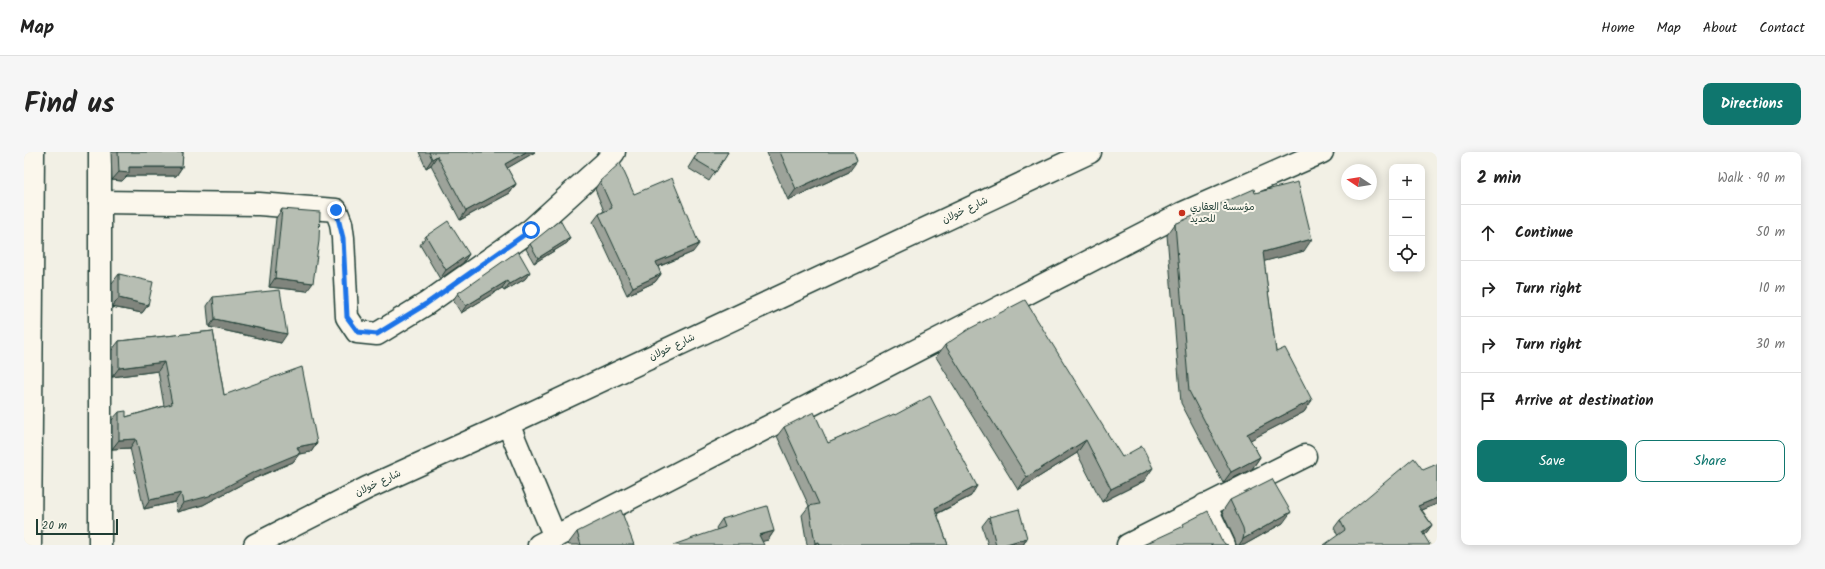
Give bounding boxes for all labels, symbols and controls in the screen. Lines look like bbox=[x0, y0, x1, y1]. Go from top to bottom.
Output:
text: Map bbox=[20, 13, 54, 43]
text: Home bbox=[1601, 17, 1635, 39]
text: Map bbox=[1657, 17, 1681, 39]
text: About bbox=[1703, 17, 1737, 39]
text: Contact bbox=[1759, 17, 1805, 39]
text: Find us bbox=[24, 82, 115, 127]
button: Directions bbox=[1703, 83, 1801, 125]
north arrow bbox=[1341, 164, 1377, 200]
map controls bbox=[1389, 164, 1425, 272]
button: + bbox=[1389, 164, 1425, 200]
text: 2 min bbox=[1477, 165, 1521, 192]
text: Walk · 90 m bbox=[1718, 168, 1785, 189]
street label: شارع خولان bbox=[939, 192, 991, 228]
place label: مؤسسة العقاري للحديد bbox=[1190, 199, 1255, 227]
button: − bbox=[1389, 200, 1425, 236]
route end bbox=[327, 201, 345, 219]
marker: مؤسسة العقاري للحديد bbox=[1177, 208, 1187, 218]
route start bbox=[522, 221, 540, 239]
text: Continue bbox=[1515, 221, 1573, 245]
icon: ahead bbox=[1477, 222, 1499, 244]
text: 50 m bbox=[1756, 222, 1785, 243]
button: locate bbox=[1389, 236, 1425, 272]
text: Turn right bbox=[1515, 277, 1582, 301]
icon: right bbox=[1477, 278, 1499, 300]
text: 10 m bbox=[1759, 278, 1785, 299]
street label: شارع خولان bbox=[646, 329, 698, 365]
text: Turn right bbox=[1515, 333, 1582, 357]
icon: right bbox=[1477, 334, 1499, 356]
text: 30 m bbox=[1756, 334, 1785, 355]
text: Arrive at destination bbox=[1515, 389, 1654, 413]
icon: arrive bbox=[1477, 390, 1499, 412]
button: Save bbox=[1477, 440, 1627, 482]
button: Share bbox=[1635, 440, 1785, 482]
street label: شارع خولان bbox=[352, 465, 404, 501]
scale bar bbox=[36, 517, 118, 536]
text: 20 m bbox=[42, 517, 67, 535]

